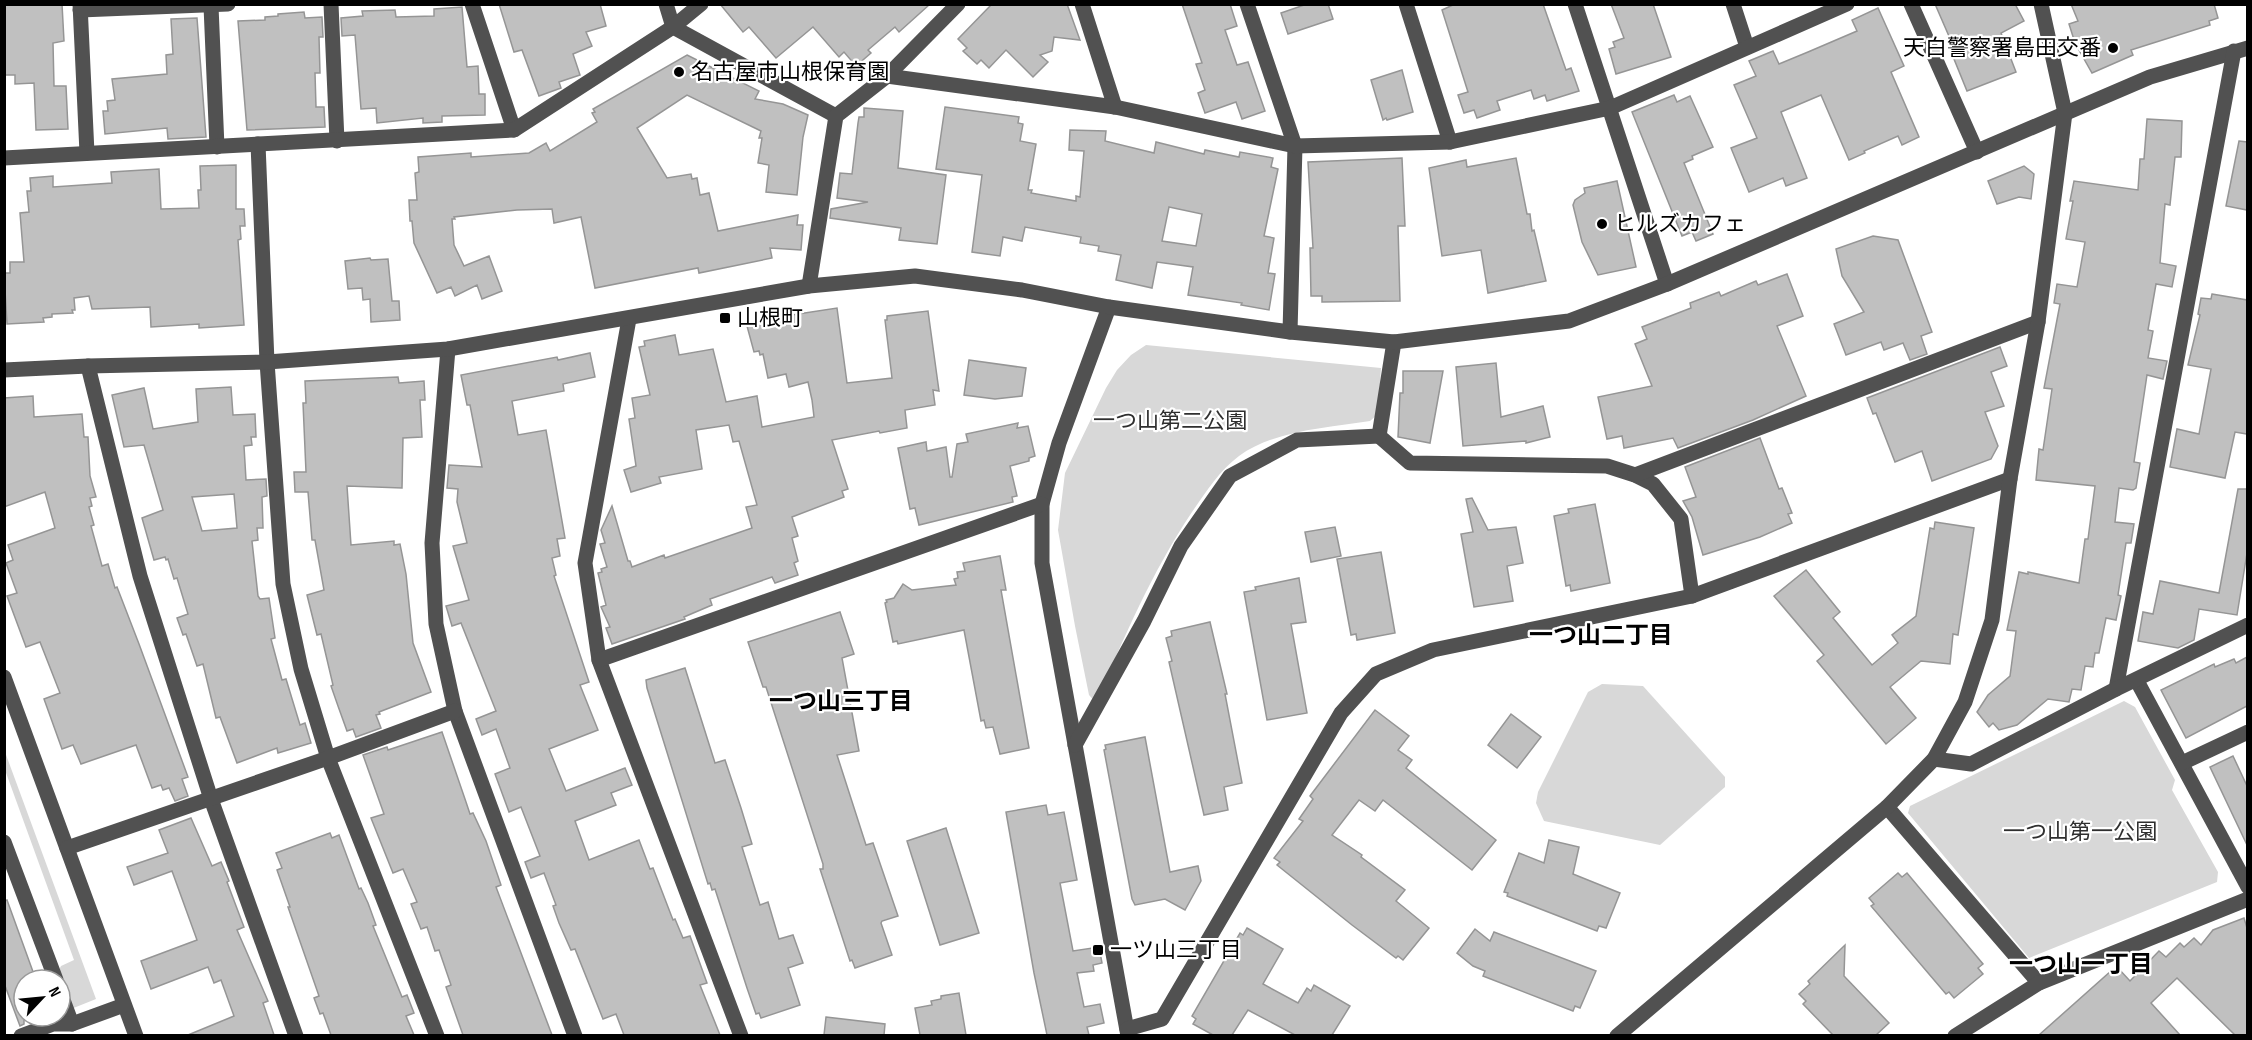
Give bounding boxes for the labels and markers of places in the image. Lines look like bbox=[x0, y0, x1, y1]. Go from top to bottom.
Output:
place label: 天白警察署島田交番 bbox=[1903, 35, 2101, 62]
marker: 天白警察署島田交番 bbox=[2106, 41, 2120, 55]
place label: 名古屋市山根保育園 bbox=[691, 59, 889, 86]
marker: 名古屋市山根保育園 bbox=[672, 65, 686, 79]
place label: ヒルズカフェ bbox=[1614, 211, 1746, 238]
marker: ヒルズカフェ bbox=[1595, 217, 1609, 231]
place label: 山根町 bbox=[737, 305, 803, 332]
marker: 山根町 bbox=[718, 311, 732, 325]
place label: 一ツ山三丁目 bbox=[1110, 937, 1242, 964]
marker: 一ツ山三丁目 bbox=[1091, 943, 1105, 957]

